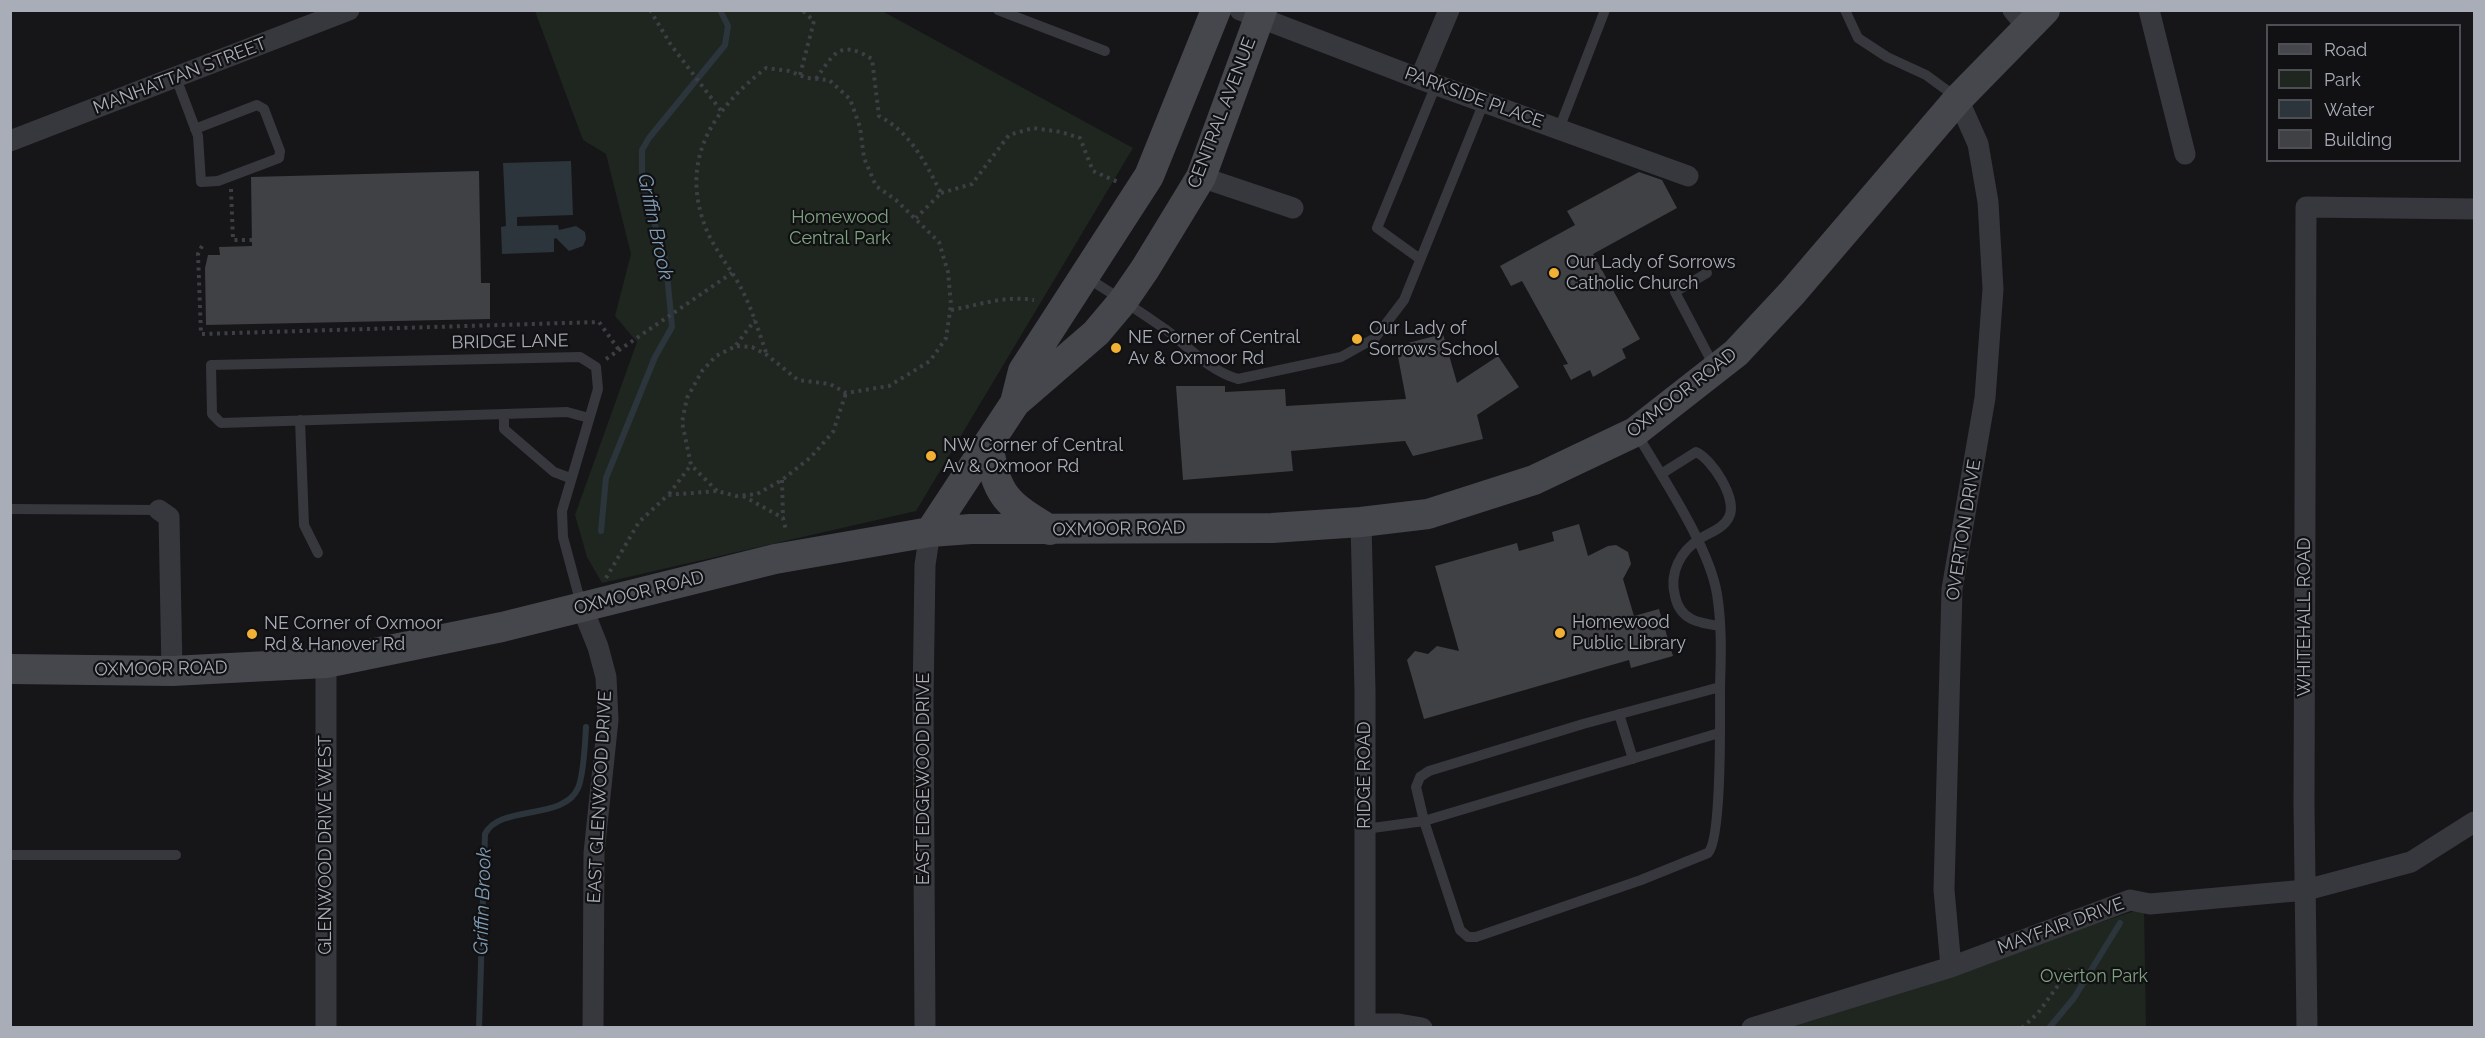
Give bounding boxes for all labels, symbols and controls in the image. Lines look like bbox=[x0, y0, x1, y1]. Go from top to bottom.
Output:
legend bbox=[2266, 24, 2461, 162]
street label: MANHATTAN STREET bbox=[90, 33, 270, 119]
street label: CENTRAL AVENUE bbox=[1183, 35, 1261, 191]
text: Road bbox=[2324, 39, 2367, 60]
street label: PARKSIDE PLACE bbox=[1402, 63, 1546, 133]
text: Park bbox=[2324, 69, 2361, 90]
text: Water bbox=[2324, 99, 2374, 120]
text: Building bbox=[2324, 129, 2392, 150]
water label: Griffin Brook bbox=[632, 172, 678, 282]
park label: Homewood Central Park bbox=[789, 207, 891, 250]
place label: Our Lady of Sorrows Catholic Church bbox=[1566, 252, 1736, 294]
marker: Our Lady of Sorrows Catholic Church bbox=[1547, 266, 1561, 280]
place label: Our Lady of Sorrows School bbox=[1369, 318, 1499, 360]
place label: NE Corner of Central Av & Oxmoor Rd bbox=[1128, 327, 1300, 370]
street label: BRIDGE LANE bbox=[451, 330, 569, 354]
marker: Our Lady of Sorrows School bbox=[1350, 332, 1364, 346]
marker: NE Corner of Central Av & Oxmoor Rd bbox=[1109, 341, 1123, 355]
street label: OXMOOR ROAD bbox=[1623, 343, 1741, 443]
place label: NW Corner of Central Av & Oxmoor Rd bbox=[943, 435, 1123, 478]
marker: NW Corner of Central Av & Oxmoor Rd bbox=[924, 449, 938, 463]
street label: OVERTON DRIVE bbox=[1942, 458, 1986, 602]
street label: OXMOOR ROAD bbox=[1052, 517, 1186, 541]
street label: WHITEHALL ROAD bbox=[2294, 537, 2316, 697]
street label: OXMOOR ROAD bbox=[572, 566, 706, 620]
place label: Homewood Public Library bbox=[1572, 612, 1686, 654]
place label: NE Corner of Oxmoor Rd & Hanover Rd bbox=[264, 613, 443, 656]
marker: Homewood Public Library bbox=[1553, 626, 1567, 640]
marker: NE Corner of Oxmoor Rd & Hanover Rd bbox=[245, 627, 259, 641]
street label: OXMOOR ROAD bbox=[94, 657, 228, 681]
street label: EAST EDGEWOOD DRIVE bbox=[913, 673, 935, 885]
street label: EAST GLENWOOD DRIVE bbox=[584, 690, 616, 904]
street label: RIDGE ROAD bbox=[1354, 721, 1376, 829]
street label: GLENWOOD DRIVE WEST bbox=[315, 735, 337, 955]
water label: Griffin Brook bbox=[469, 847, 497, 955]
street label: MAYFAIR DRIVE bbox=[1995, 893, 2127, 959]
park label: Overton Park bbox=[2040, 966, 2148, 988]

